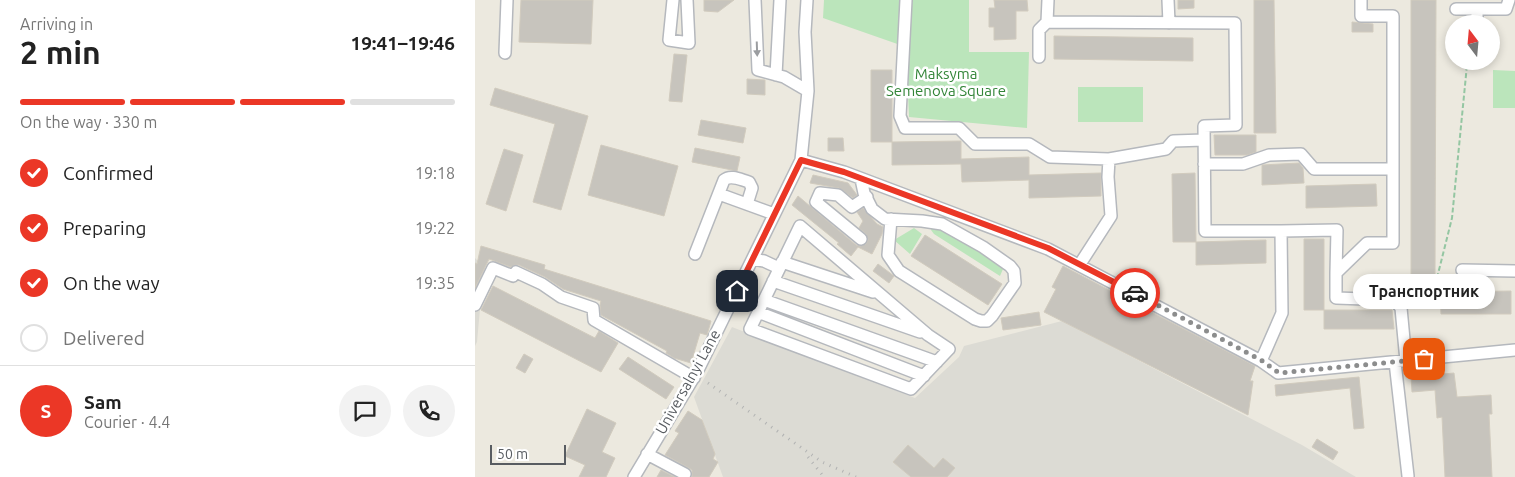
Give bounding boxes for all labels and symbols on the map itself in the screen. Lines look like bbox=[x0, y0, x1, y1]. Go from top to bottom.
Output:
north arrow bbox=[1445, 15, 1500, 70]
one-way arrow bbox=[753, 41, 761, 57]
park label: Maksyma Semenova Square bbox=[886, 65, 1006, 99]
courier bbox=[1110, 268, 1160, 318]
pin bbox=[716, 270, 758, 312]
callout: Транспортник bbox=[1353, 274, 1495, 309]
street label: Universalnyi Lane bbox=[652, 327, 723, 437]
pin bbox=[1403, 338, 1445, 380]
scale bar bbox=[490, 442, 566, 465]

